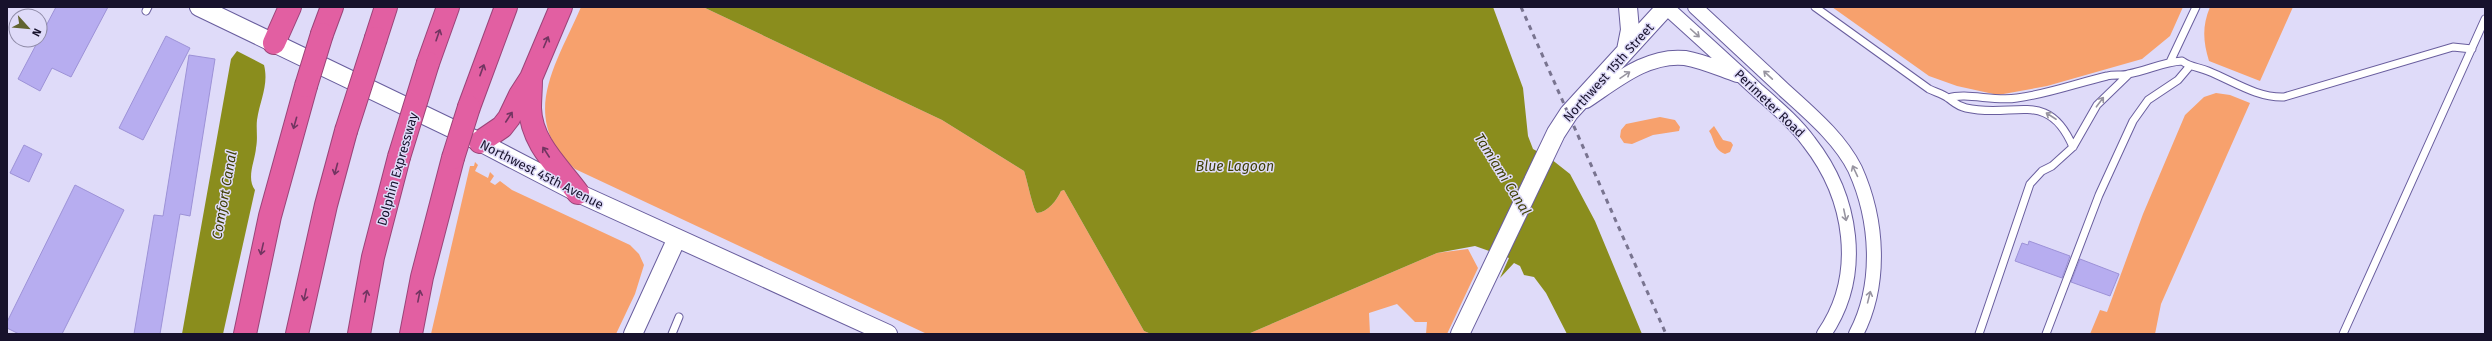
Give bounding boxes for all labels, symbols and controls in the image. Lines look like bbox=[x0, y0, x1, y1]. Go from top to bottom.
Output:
north arrow bbox=[8, 8, 48, 48]
street label: Northwest 15th Street bbox=[1560, 20, 1657, 125]
text: N bbox=[29, 26, 44, 39]
one-way arrow bbox=[435, 29, 442, 42]
one-way arrow bbox=[1690, 29, 1700, 38]
one-way arrow bbox=[543, 37, 550, 49]
one-way arrow bbox=[478, 64, 486, 76]
street label: Perimeter Road bbox=[1732, 66, 1808, 140]
one-way arrow bbox=[1763, 70, 1773, 80]
one-way arrow bbox=[1619, 71, 1630, 79]
one-way arrow bbox=[2096, 96, 2104, 107]
street label: Dolphin Expressway bbox=[374, 110, 421, 227]
one-way arrow bbox=[505, 112, 513, 123]
one-way arrow bbox=[2046, 112, 2057, 120]
one-way arrow bbox=[291, 116, 298, 129]
water label: Tamiami Canal bbox=[1471, 130, 1534, 218]
street label: Northwest 45th Avenue bbox=[478, 137, 606, 212]
one-way arrow bbox=[542, 147, 550, 158]
water label: Comfort Canal bbox=[208, 150, 241, 241]
water label: Blue Lagoon bbox=[1196, 158, 1274, 175]
one-way arrow bbox=[331, 162, 339, 175]
one-way arrow bbox=[1851, 165, 1858, 177]
one-way arrow bbox=[1841, 208, 1849, 221]
one-way arrow bbox=[258, 242, 266, 255]
one-way arrow bbox=[300, 288, 308, 301]
one-way arrow bbox=[362, 290, 370, 303]
one-way arrow bbox=[415, 290, 423, 303]
one-way arrow bbox=[1865, 291, 1873, 304]

